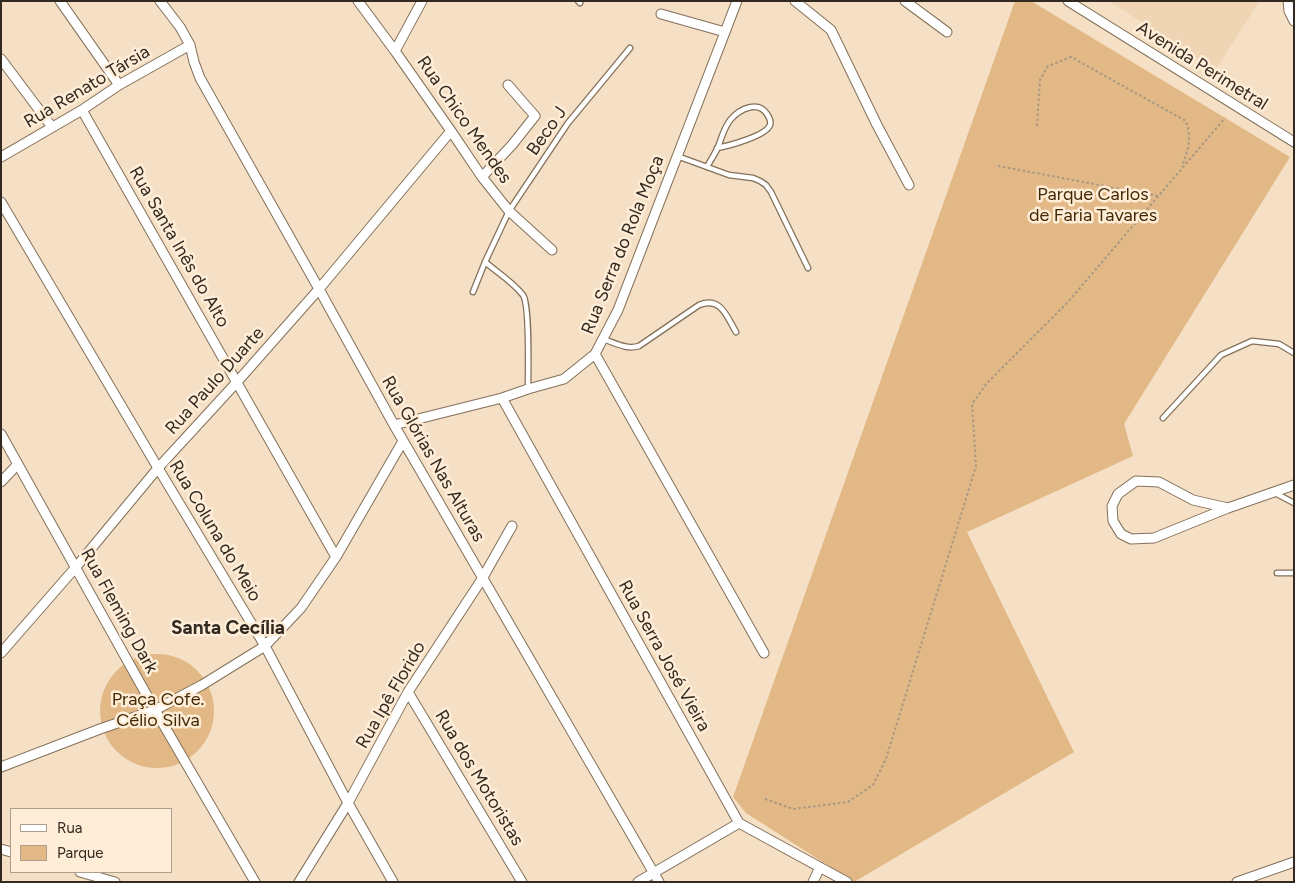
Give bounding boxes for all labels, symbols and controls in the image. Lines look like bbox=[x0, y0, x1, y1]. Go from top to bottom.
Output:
street label: Avenida Perimetral bbox=[1132, 17, 1272, 115]
street label: Rua Renato Társia bbox=[20, 41, 154, 133]
street label: Rua Chico Mendes bbox=[412, 52, 516, 188]
street label: Beco J bbox=[522, 102, 572, 160]
street label: Rua Serra do Rola Moça bbox=[577, 152, 669, 338]
street label: Rua Santa Inês do Alto bbox=[124, 163, 234, 331]
park label: Parque Carlos de Faria Tavares bbox=[1029, 184, 1157, 226]
street label: Rua Paulo Duarte bbox=[161, 323, 269, 439]
street label: Rua Glórias Nas Alturas bbox=[377, 372, 489, 546]
street label: Rua Coluna do Meio bbox=[164, 456, 266, 606]
street label: Rua Fleming Dark bbox=[76, 545, 162, 677]
street label: Rua Serra José Vieira bbox=[613, 576, 715, 736]
district label: Santa Cecília bbox=[171, 617, 285, 639]
street label: Rua Ipê Florido bbox=[352, 638, 430, 752]
park label: Praça Cofe. Célio Silva bbox=[112, 689, 204, 732]
street label: Rua dos Motoristas bbox=[430, 706, 528, 850]
legend bbox=[10, 808, 172, 873]
text: Rua bbox=[57, 819, 82, 837]
text: Parque bbox=[57, 844, 104, 862]

